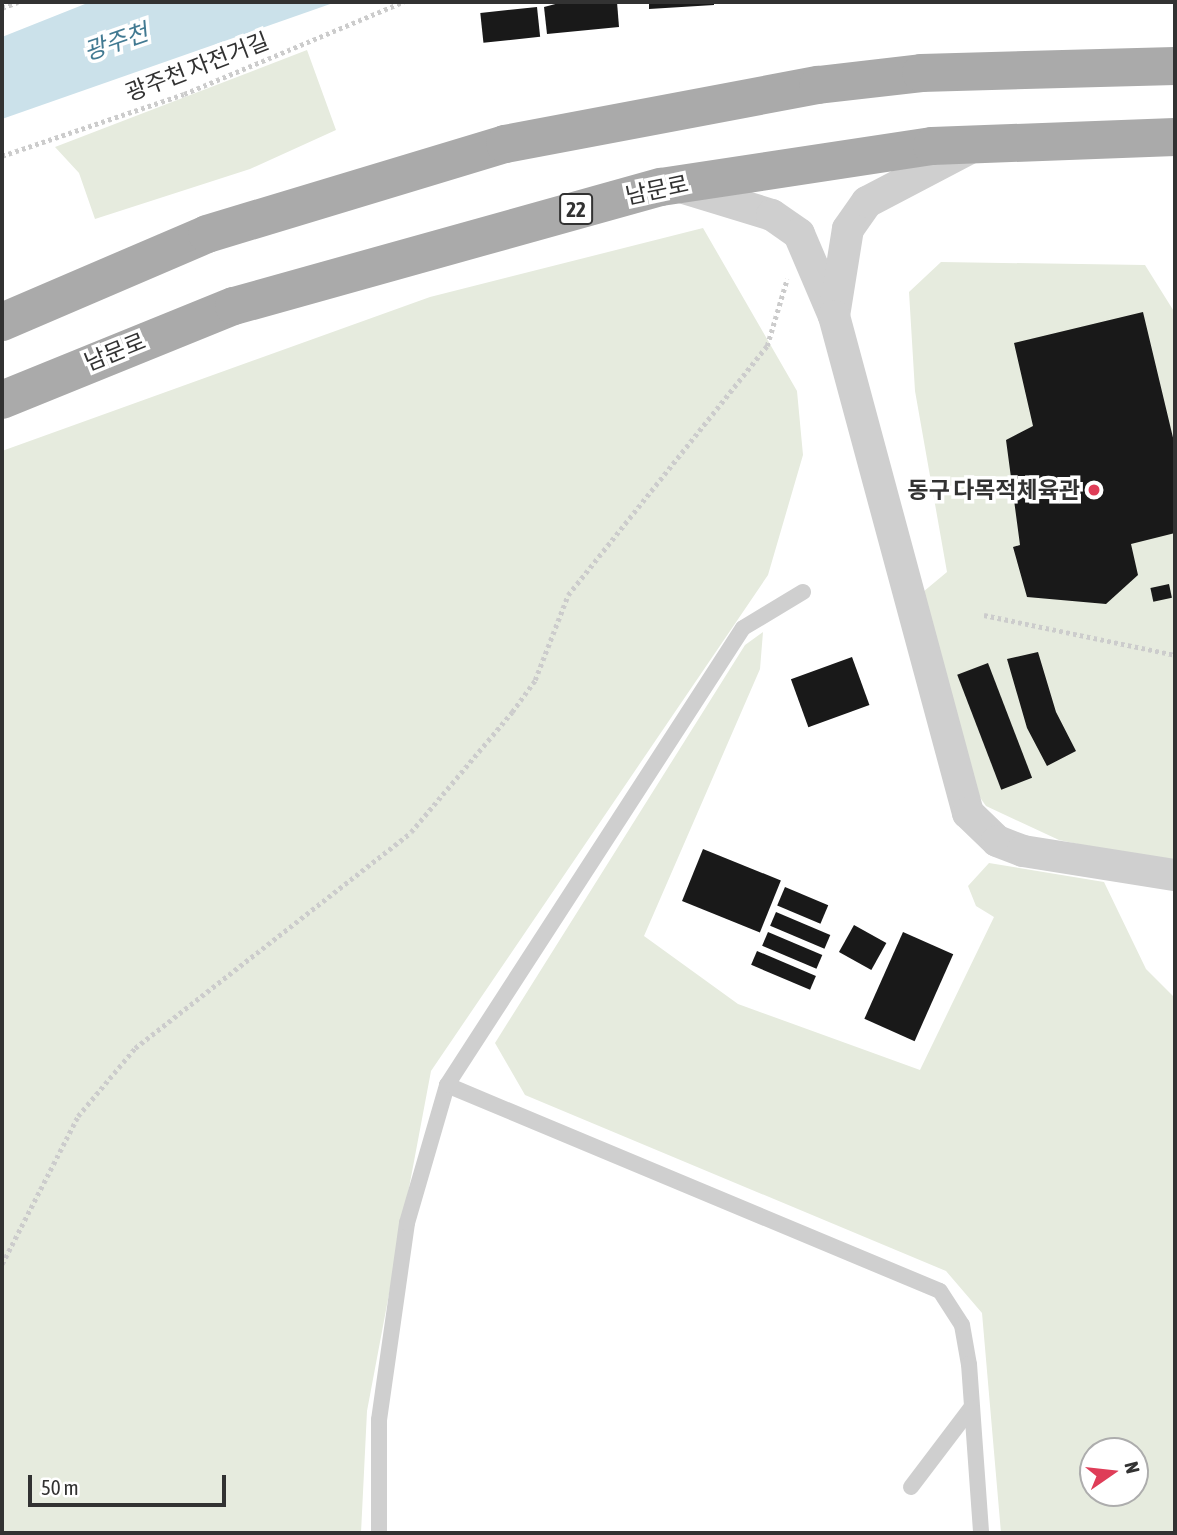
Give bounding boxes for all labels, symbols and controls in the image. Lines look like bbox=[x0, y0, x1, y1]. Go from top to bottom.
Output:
water label: 광주천 bbox=[80, 18, 152, 66]
street label: 광주천 자전거길 bbox=[121, 27, 273, 107]
street label: 남문로 bbox=[623, 170, 691, 210]
road number: 22 bbox=[558, 192, 594, 227]
street label: 남문로 bbox=[80, 327, 150, 377]
place label: 동구 다목적체육관 bbox=[908, 476, 1080, 504]
marker: 동구 다목적체육관 bbox=[1086, 482, 1102, 498]
north arrow bbox=[1079, 1437, 1149, 1507]
text: N bbox=[1120, 1459, 1144, 1476]
scale bar bbox=[32, 1462, 229, 1506]
text: 50 m bbox=[41, 1475, 79, 1499]

